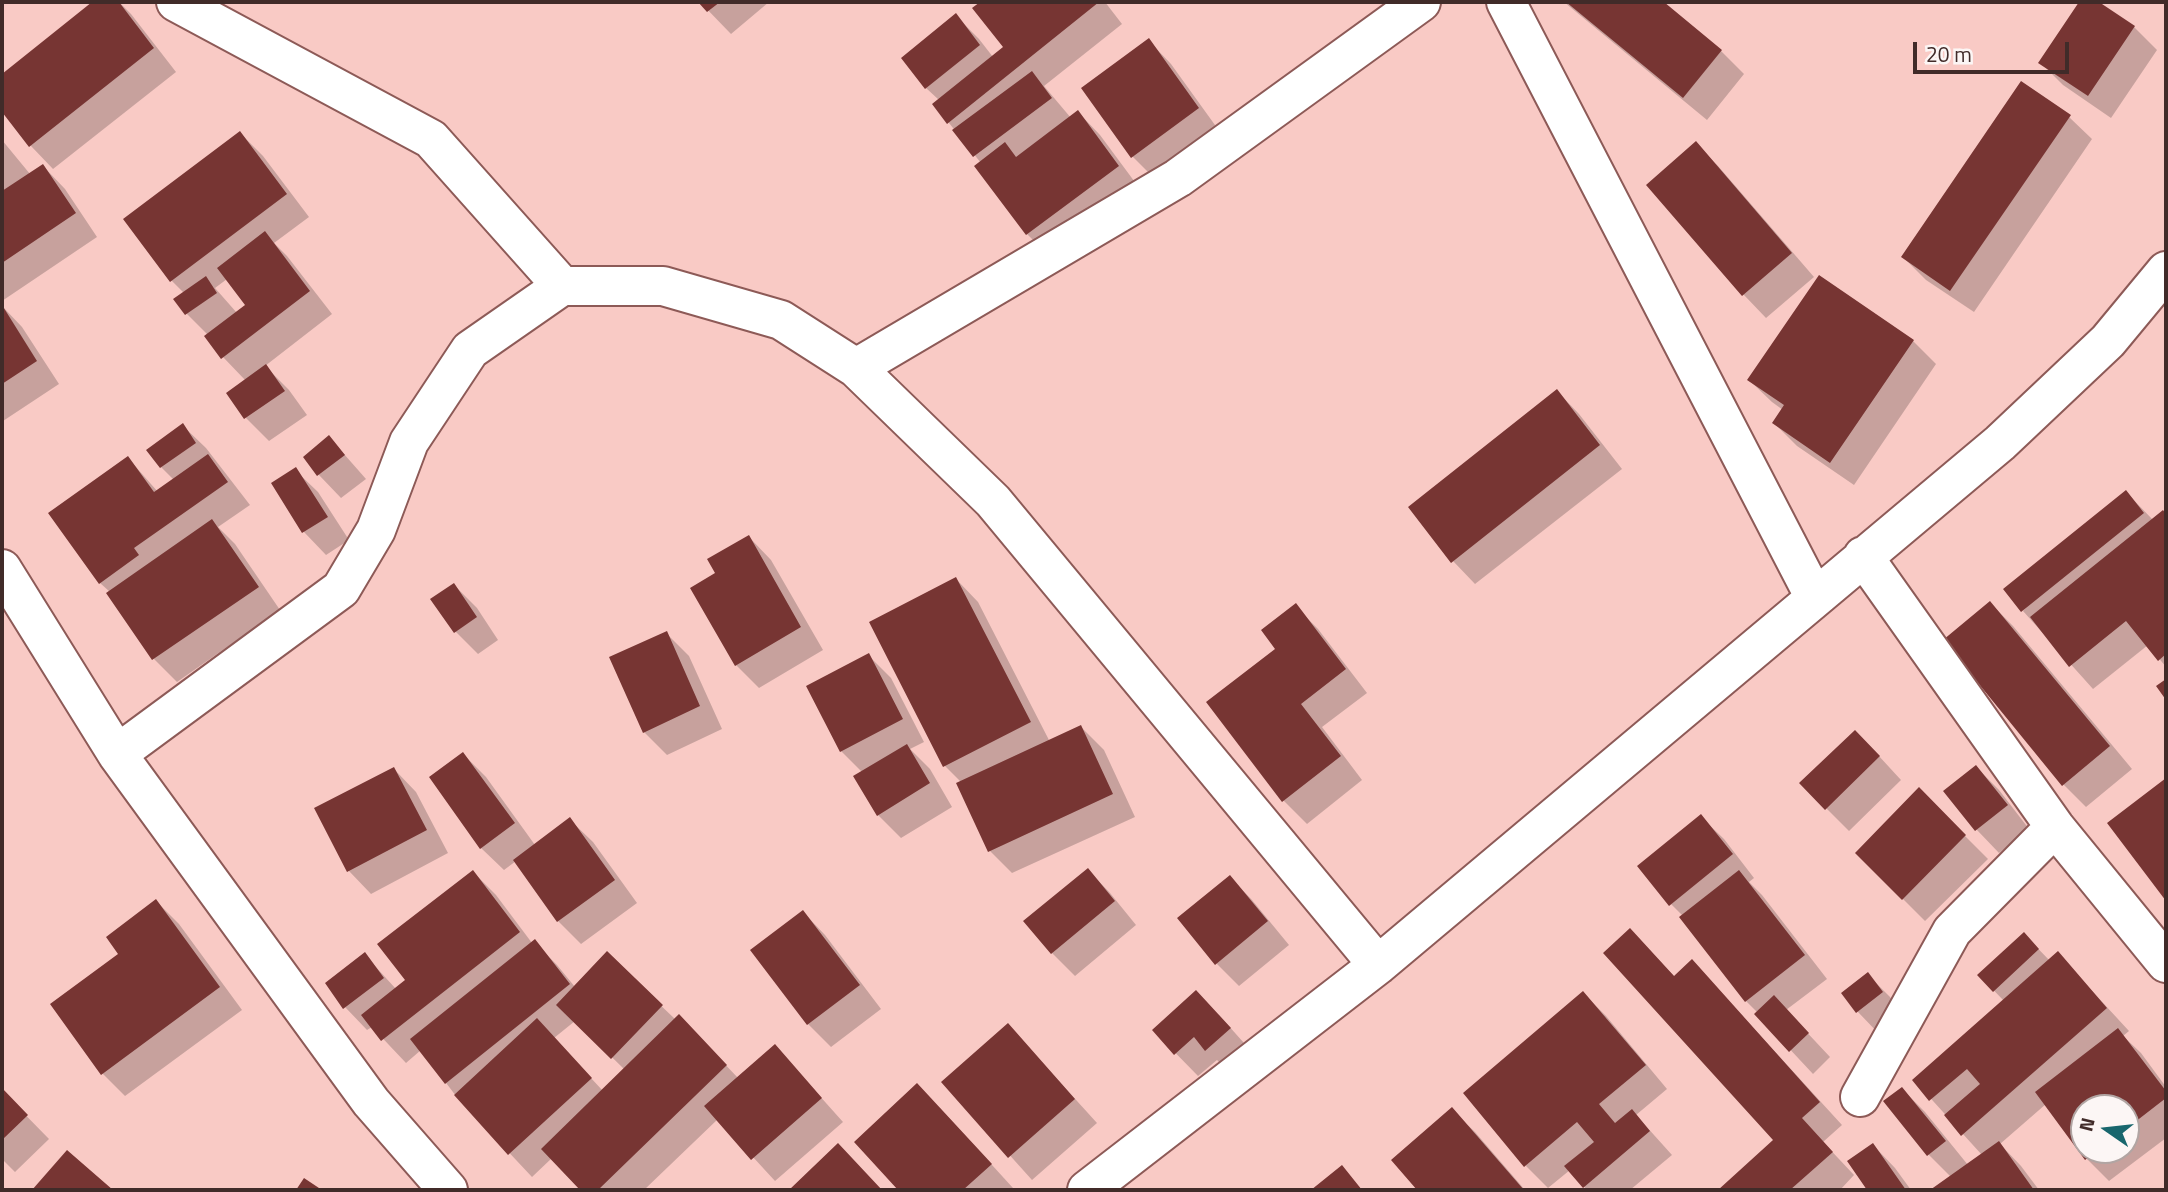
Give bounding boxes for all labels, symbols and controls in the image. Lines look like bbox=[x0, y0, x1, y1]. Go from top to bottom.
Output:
scale bar bbox=[1916, 28, 2072, 72]
text: 20 m bbox=[1926, 38, 1972, 70]
north arrow bbox=[2070, 1094, 2140, 1164]
text: N bbox=[2070, 1114, 2102, 1134]

